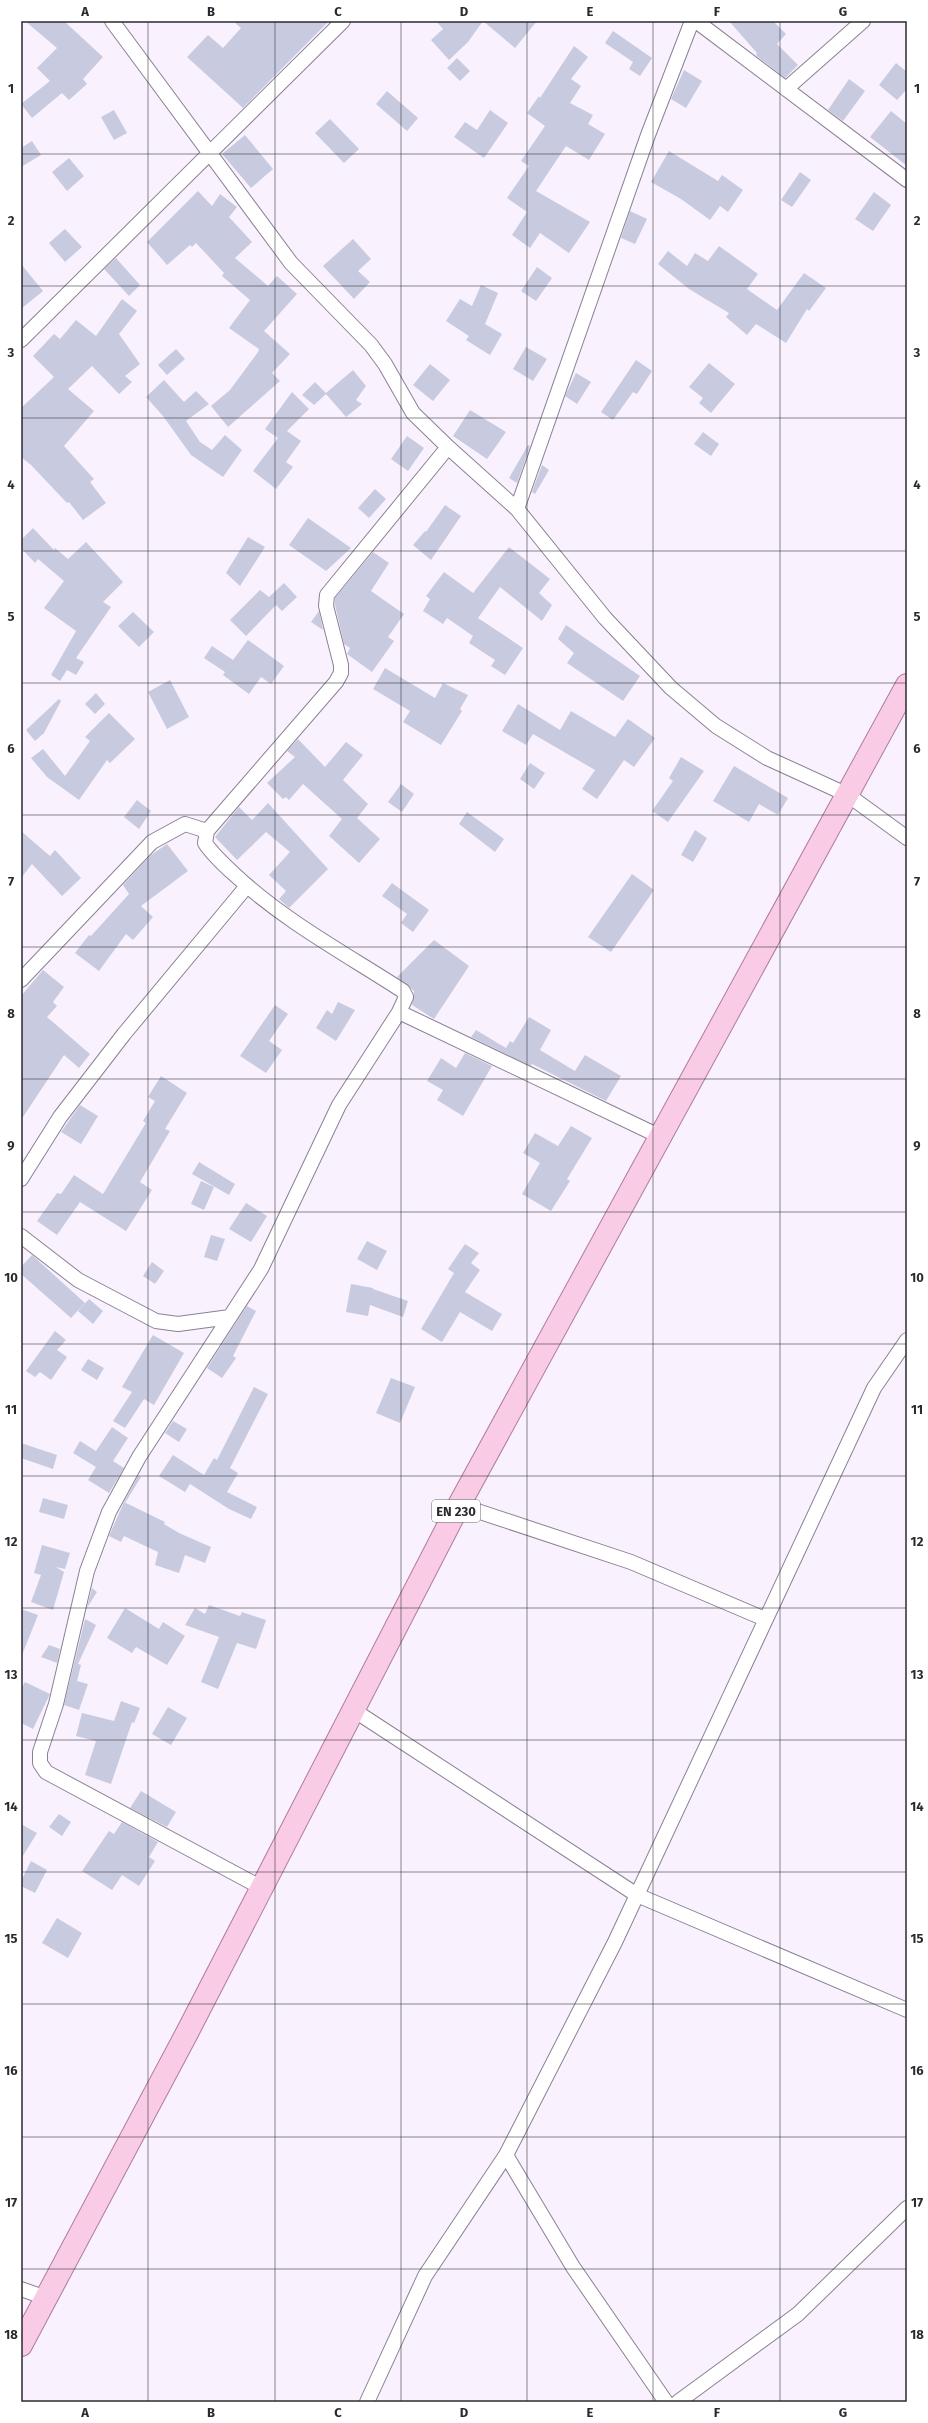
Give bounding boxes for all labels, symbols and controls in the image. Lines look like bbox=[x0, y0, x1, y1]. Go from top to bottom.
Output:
text: A bbox=[80, 4, 89, 19]
text: B bbox=[207, 4, 215, 19]
text: C bbox=[334, 4, 342, 19]
text: D bbox=[460, 4, 469, 19]
text: E bbox=[587, 4, 594, 19]
text: F bbox=[714, 4, 721, 19]
text: G bbox=[839, 4, 847, 19]
text: 1 bbox=[8, 81, 14, 96]
text: 1 bbox=[914, 81, 920, 96]
text: 2 bbox=[8, 213, 15, 228]
text: 2 bbox=[914, 213, 921, 228]
text: 3 bbox=[7, 345, 15, 360]
text: 3 bbox=[913, 345, 921, 360]
text: 4 bbox=[7, 477, 15, 492]
text: 4 bbox=[913, 477, 921, 492]
text: 5 bbox=[8, 609, 15, 624]
text: 5 bbox=[914, 609, 921, 624]
text: 6 bbox=[7, 741, 15, 756]
text: 6 bbox=[913, 741, 921, 756]
text: 7 bbox=[8, 874, 14, 889]
text: 7 bbox=[914, 874, 920, 889]
text: 8 bbox=[7, 1006, 15, 1021]
text: 8 bbox=[913, 1006, 921, 1021]
text: 9 bbox=[7, 1138, 15, 1153]
text: 9 bbox=[913, 1138, 921, 1153]
text: 10 bbox=[4, 1270, 18, 1285]
text: 10 bbox=[910, 1270, 924, 1285]
text: 11 bbox=[5, 1402, 17, 1417]
text: 11 bbox=[911, 1402, 923, 1417]
road number: EN 230 bbox=[432, 1500, 480, 1522]
text: 12 bbox=[5, 1534, 18, 1549]
text: 12 bbox=[911, 1534, 924, 1549]
text: 13 bbox=[5, 1667, 18, 1682]
text: 13 bbox=[911, 1667, 924, 1682]
text: 14 bbox=[4, 1799, 18, 1814]
text: 14 bbox=[910, 1799, 924, 1814]
text: 15 bbox=[4, 1931, 18, 1946]
text: 15 bbox=[910, 1931, 924, 1946]
text: 16 bbox=[4, 2063, 18, 2078]
text: 16 bbox=[910, 2063, 924, 2078]
text: 17 bbox=[5, 2195, 17, 2210]
text: 17 bbox=[911, 2195, 923, 2210]
text: 18 bbox=[4, 2327, 18, 2342]
text: 18 bbox=[910, 2327, 924, 2342]
text: A bbox=[80, 2405, 89, 2420]
text: B bbox=[207, 2405, 215, 2420]
text: C bbox=[334, 2405, 342, 2420]
text: D bbox=[460, 2405, 469, 2420]
text: E bbox=[587, 2405, 594, 2420]
text: F bbox=[714, 2405, 721, 2420]
text: G bbox=[839, 2405, 847, 2420]

